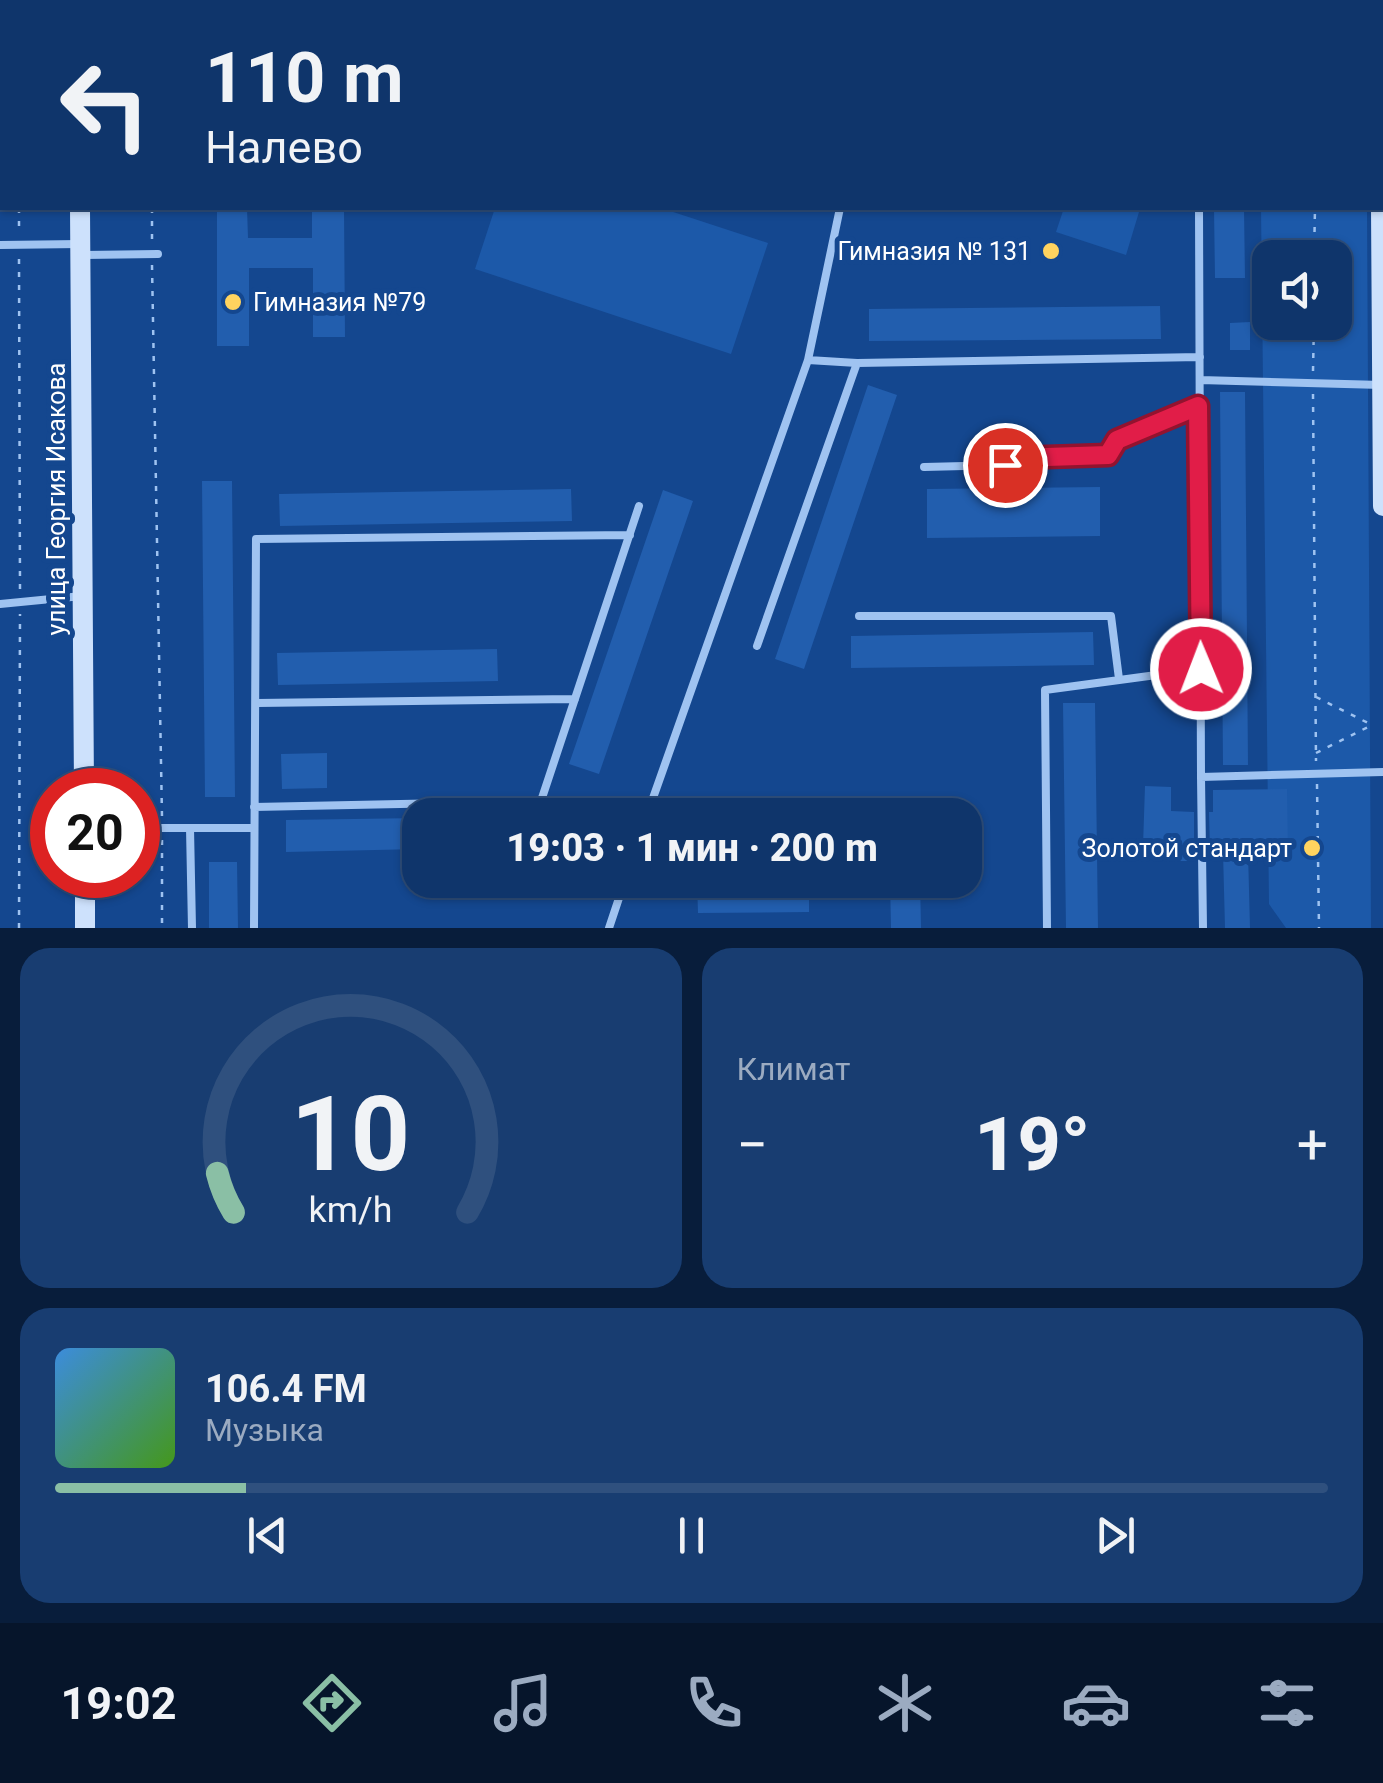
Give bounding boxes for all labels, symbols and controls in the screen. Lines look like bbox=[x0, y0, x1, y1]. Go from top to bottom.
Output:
text: 110 m bbox=[205, 37, 404, 119]
icon: left bbox=[40, 40, 170, 170]
text: Налево bbox=[205, 121, 363, 174]
place label: Гимназия № 131 bbox=[838, 237, 1031, 266]
marker: Гимназия № 131 bbox=[1040, 240, 1062, 262]
map controls bbox=[1252, 240, 1352, 340]
button: sound bbox=[1252, 240, 1352, 340]
place label: Гимназия №79 bbox=[253, 288, 426, 317]
marker: Гимназия №79 bbox=[222, 291, 244, 313]
street label: улица Георгия Исакова bbox=[42, 363, 71, 635]
pin bbox=[963, 423, 1048, 508]
icon: arrive bbox=[978, 438, 1033, 493]
position arrow bbox=[1149, 617, 1253, 721]
speed limit sign: 20 bbox=[30, 768, 160, 898]
text: 19:03 · 1 мин · 200 m bbox=[506, 826, 878, 870]
place label: Золотой стандарт bbox=[1082, 834, 1292, 863]
marker: Золотой стандарт bbox=[1301, 837, 1323, 859]
text: Климат bbox=[737, 1050, 850, 1088]
text: 10 bbox=[291, 1074, 410, 1195]
text: 19° bbox=[974, 1100, 1090, 1188]
text: − bbox=[737, 1113, 768, 1177]
text: + bbox=[1297, 1113, 1328, 1177]
text: km/h bbox=[309, 1189, 393, 1231]
text: 106.4 FM bbox=[205, 1367, 367, 1411]
text: Музыка bbox=[205, 1411, 324, 1449]
icon: previous bbox=[240, 1508, 295, 1563]
icon: pause bbox=[664, 1508, 719, 1563]
icon: next bbox=[1088, 1508, 1143, 1563]
icon: directions bbox=[297, 1668, 367, 1738]
icon: music bbox=[488, 1668, 558, 1738]
icon: phone bbox=[679, 1668, 749, 1738]
icon: climate bbox=[870, 1668, 940, 1738]
icon: car bbox=[1061, 1668, 1131, 1738]
icon: filters bbox=[1252, 1668, 1322, 1738]
text: 19:02 bbox=[61, 1677, 176, 1730]

